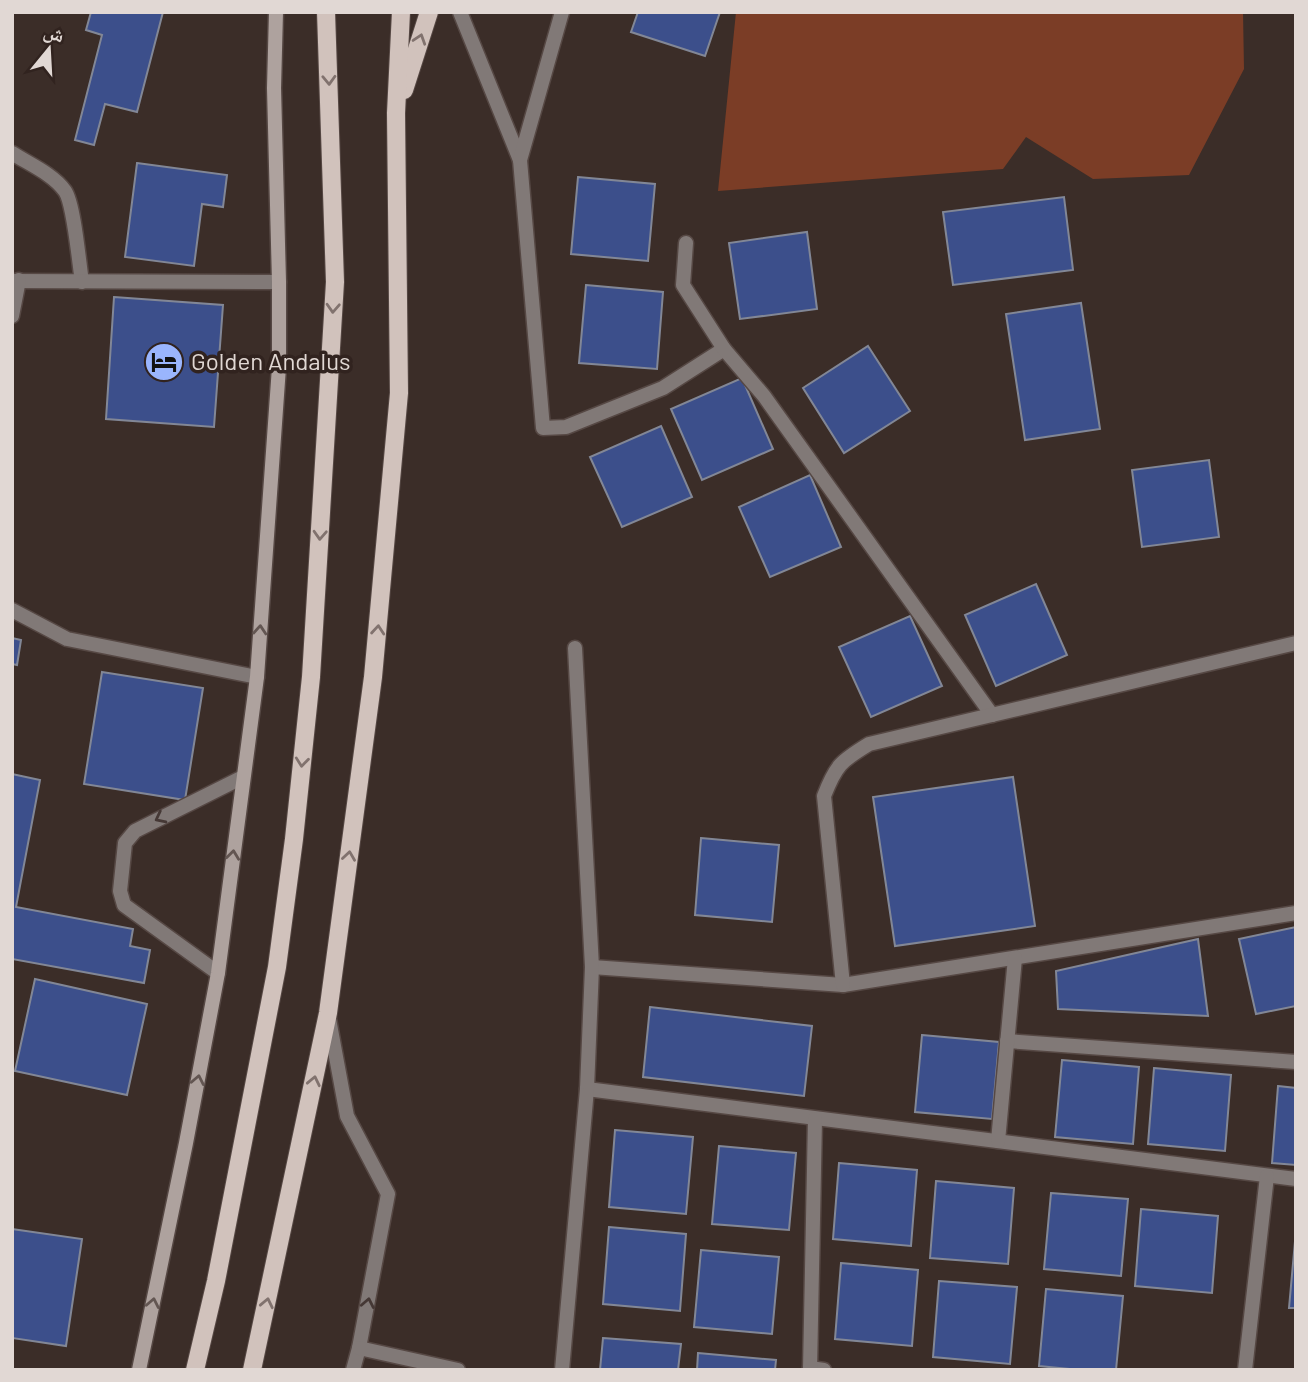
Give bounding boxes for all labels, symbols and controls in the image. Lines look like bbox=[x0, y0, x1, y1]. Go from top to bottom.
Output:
north arrow bbox=[14, 14, 84, 84]
text: ش bbox=[41, 18, 68, 47]
one-way arrow bbox=[412, 34, 427, 46]
one-way arrow bbox=[321, 75, 336, 86]
one-way arrow bbox=[326, 303, 341, 314]
hotel icon: Golden Andalus bbox=[143, 341, 185, 383]
place label: Golden Andalus bbox=[191, 346, 351, 375]
one-way arrow bbox=[312, 530, 327, 541]
one-way arrow bbox=[252, 624, 267, 635]
one-way arrow bbox=[370, 624, 385, 636]
one-way arrow bbox=[295, 757, 310, 768]
one-way arrow bbox=[155, 810, 167, 824]
one-way arrow bbox=[226, 850, 241, 861]
one-way arrow bbox=[342, 850, 357, 862]
one-way arrow bbox=[189, 1074, 204, 1086]
one-way arrow bbox=[305, 1075, 320, 1087]
one-way arrow bbox=[144, 1297, 159, 1309]
one-way arrow bbox=[258, 1297, 273, 1309]
one-way arrow bbox=[360, 1297, 375, 1309]

